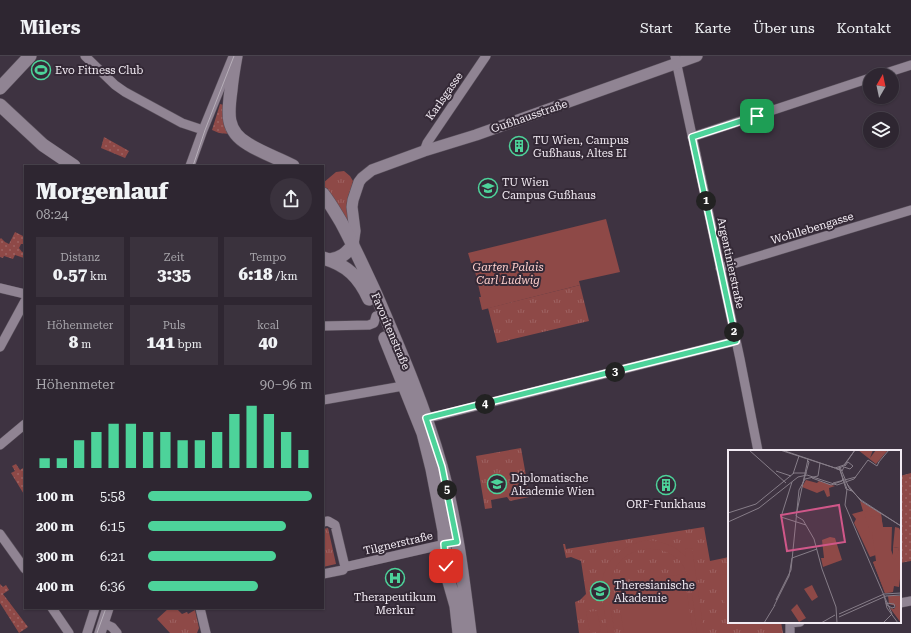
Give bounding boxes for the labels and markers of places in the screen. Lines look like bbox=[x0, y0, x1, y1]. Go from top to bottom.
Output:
sports icon: Evo Fitness Club bbox=[30, 59, 52, 81]
place label: Evo Fitness Club bbox=[55, 64, 143, 77]
pin bbox=[740, 99, 774, 133]
place label: TU Wien, Campus Gußhaus, Altes EI bbox=[533, 134, 629, 160]
building icon: TU Wien, Campus Gußhaus, Altes EI bbox=[508, 135, 530, 157]
place label: TU Wien Campus Gußhaus bbox=[502, 176, 596, 202]
school or university icon: TU Wien Campus Gußhaus bbox=[477, 177, 499, 199]
pin: 1 bbox=[696, 191, 716, 211]
pin: 2 bbox=[724, 322, 744, 342]
pin: 3 bbox=[605, 362, 625, 382]
pin: 4 bbox=[475, 394, 495, 414]
place label: Diplomatische Akademie Wien bbox=[511, 472, 595, 498]
school or university icon: Diplomatische Akademie Wien bbox=[486, 473, 508, 495]
building icon: ORF-Funkhaus bbox=[655, 474, 677, 496]
pin: 5 bbox=[437, 480, 457, 500]
place label: ORF-Funkhaus bbox=[626, 498, 706, 511]
pin bbox=[429, 549, 463, 583]
hospital icon: Therapeutikum Merkur bbox=[384, 567, 406, 589]
place label: Theresianische Akademie bbox=[614, 579, 695, 605]
school or university icon: Theresianische Akademie bbox=[589, 580, 611, 602]
place label: Therapeutikum Merkur bbox=[354, 591, 436, 617]

